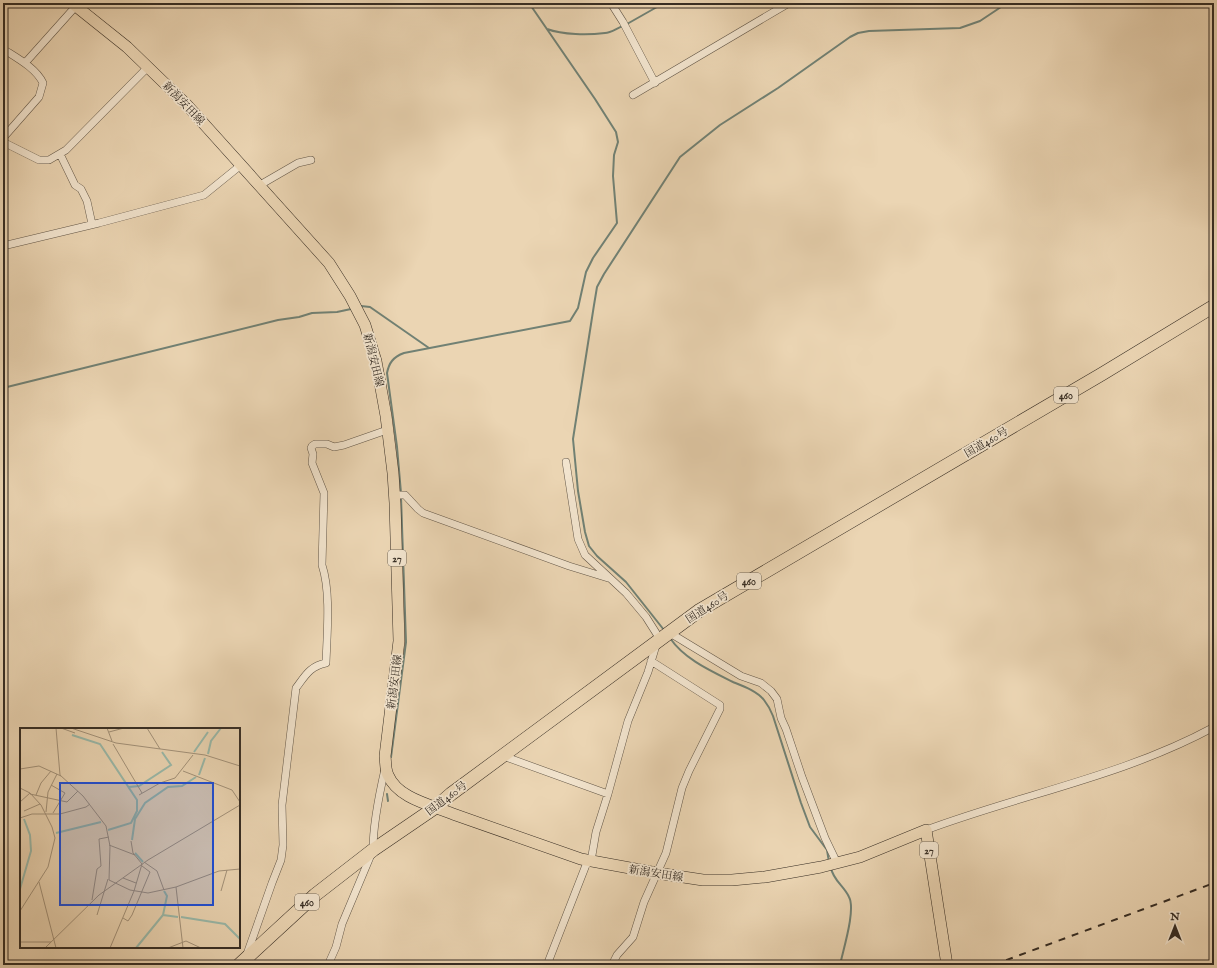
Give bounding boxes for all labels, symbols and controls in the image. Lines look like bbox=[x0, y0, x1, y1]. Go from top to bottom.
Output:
street label: 新潟安田線 bbox=[159, 79, 207, 128]
street label: 新潟安田線 bbox=[360, 332, 386, 389]
road number: 460 bbox=[1054, 387, 1078, 403]
street label: 国道460号 bbox=[962, 425, 1011, 461]
road number: 27 bbox=[388, 550, 406, 566]
road number: 460 bbox=[737, 573, 761, 589]
street label: 国道460号 bbox=[683, 589, 732, 627]
street label: 新潟安田線 bbox=[385, 654, 405, 710]
inset map bbox=[20, 728, 240, 948]
street label: 国道460号 bbox=[423, 779, 470, 819]
road number: 27 bbox=[920, 842, 938, 858]
street label: 新潟安田線 bbox=[628, 863, 684, 885]
road number: 460 bbox=[295, 894, 319, 910]
north arrow bbox=[1155, 906, 1195, 946]
text: N bbox=[1169, 910, 1180, 924]

